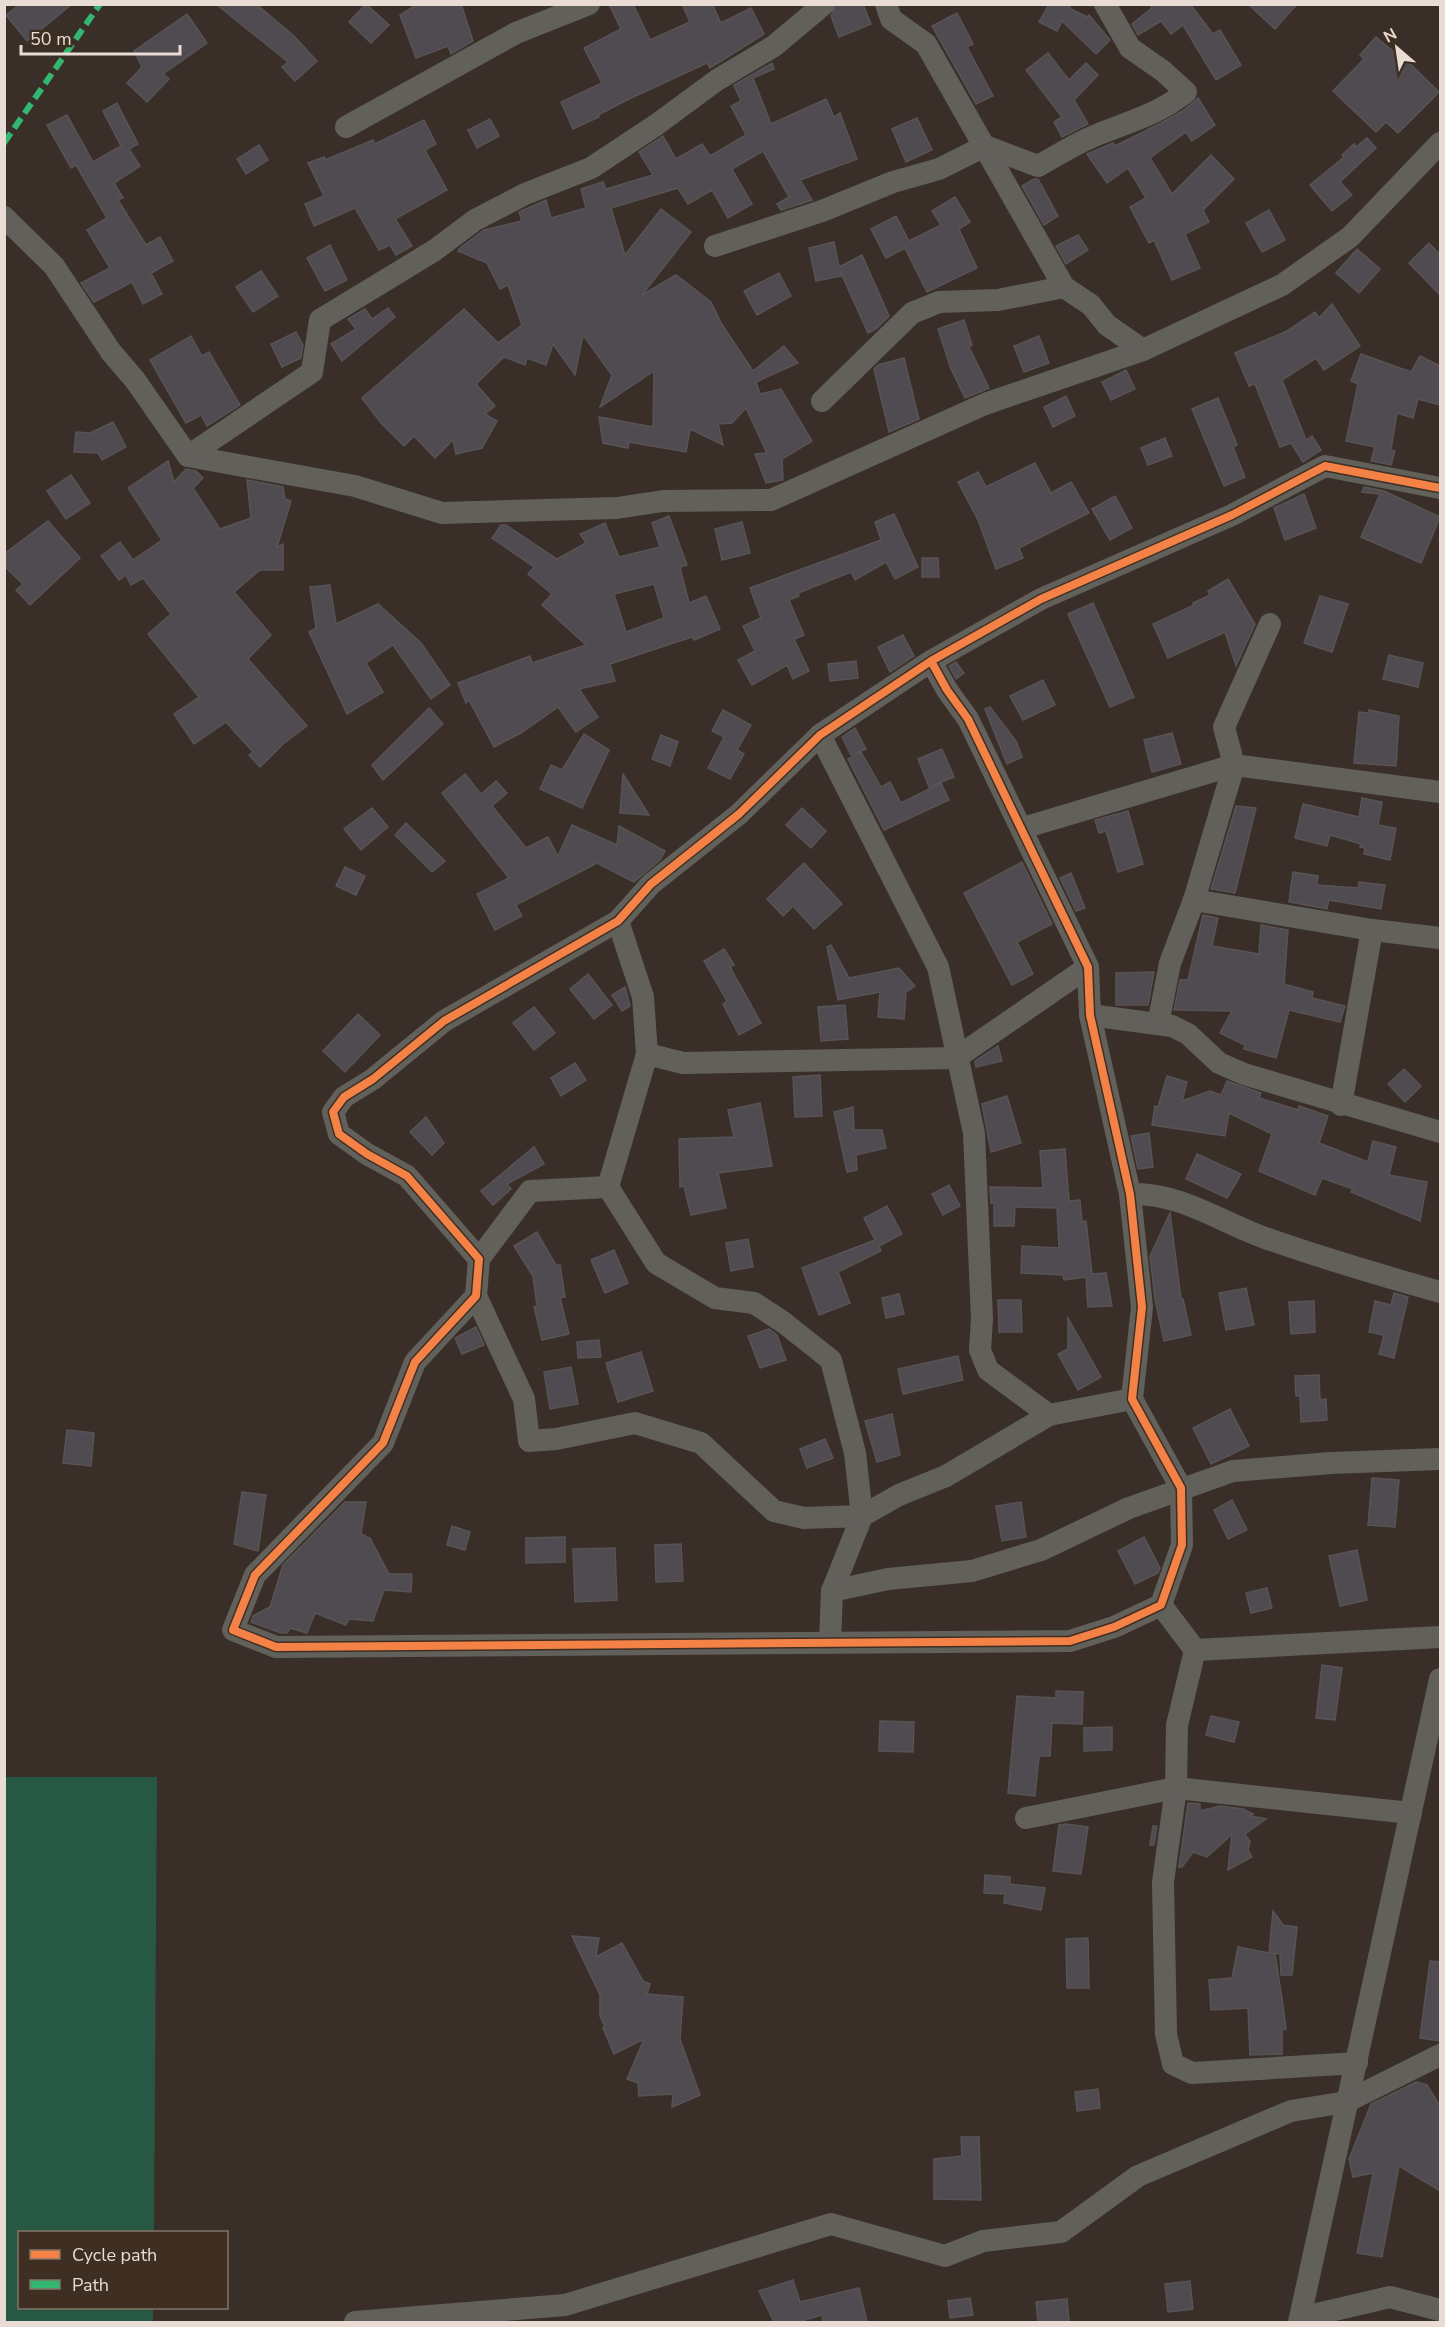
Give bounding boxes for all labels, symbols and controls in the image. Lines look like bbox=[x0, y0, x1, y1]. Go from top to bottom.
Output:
scale bar bbox=[21, 18, 180, 56]
north arrow bbox=[1367, 18, 1427, 78]
text: N bbox=[1380, 23, 1401, 48]
text: 50 m bbox=[30, 27, 72, 51]
legend bbox=[18, 2231, 228, 2309]
text: Cycle path bbox=[72, 2243, 157, 2267]
text: Path bbox=[72, 2273, 109, 2297]

